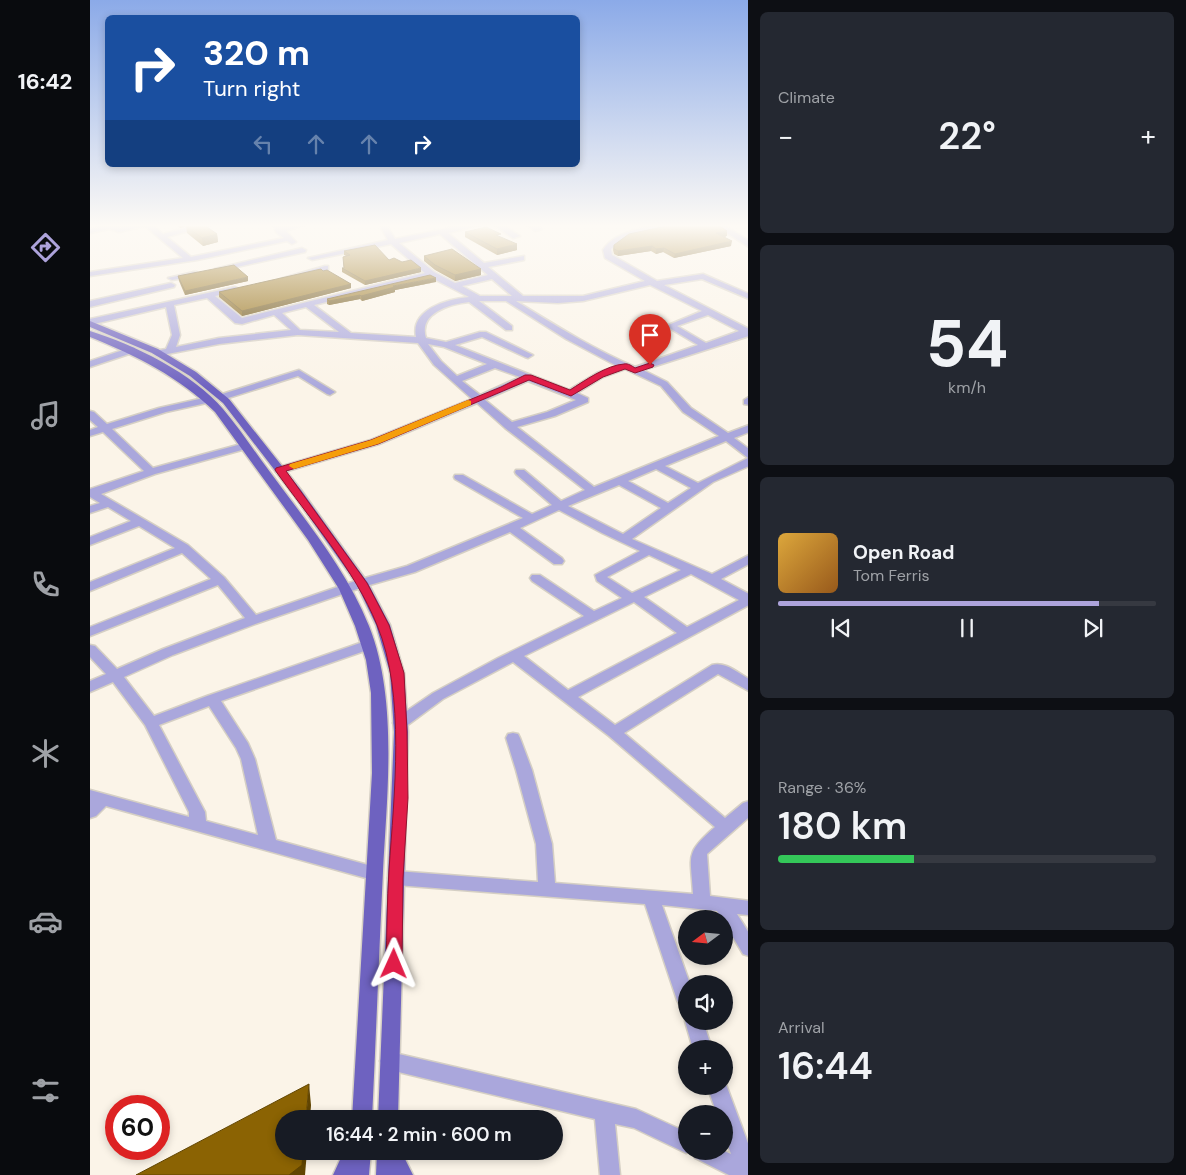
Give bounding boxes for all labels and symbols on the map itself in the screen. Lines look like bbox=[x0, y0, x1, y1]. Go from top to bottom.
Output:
pin bbox=[629, 314, 671, 365]
north arrow bbox=[678, 910, 732, 965]
position arrow bbox=[367, 937, 419, 989]
speed limit sign: 60 bbox=[105, 1095, 170, 1160]

